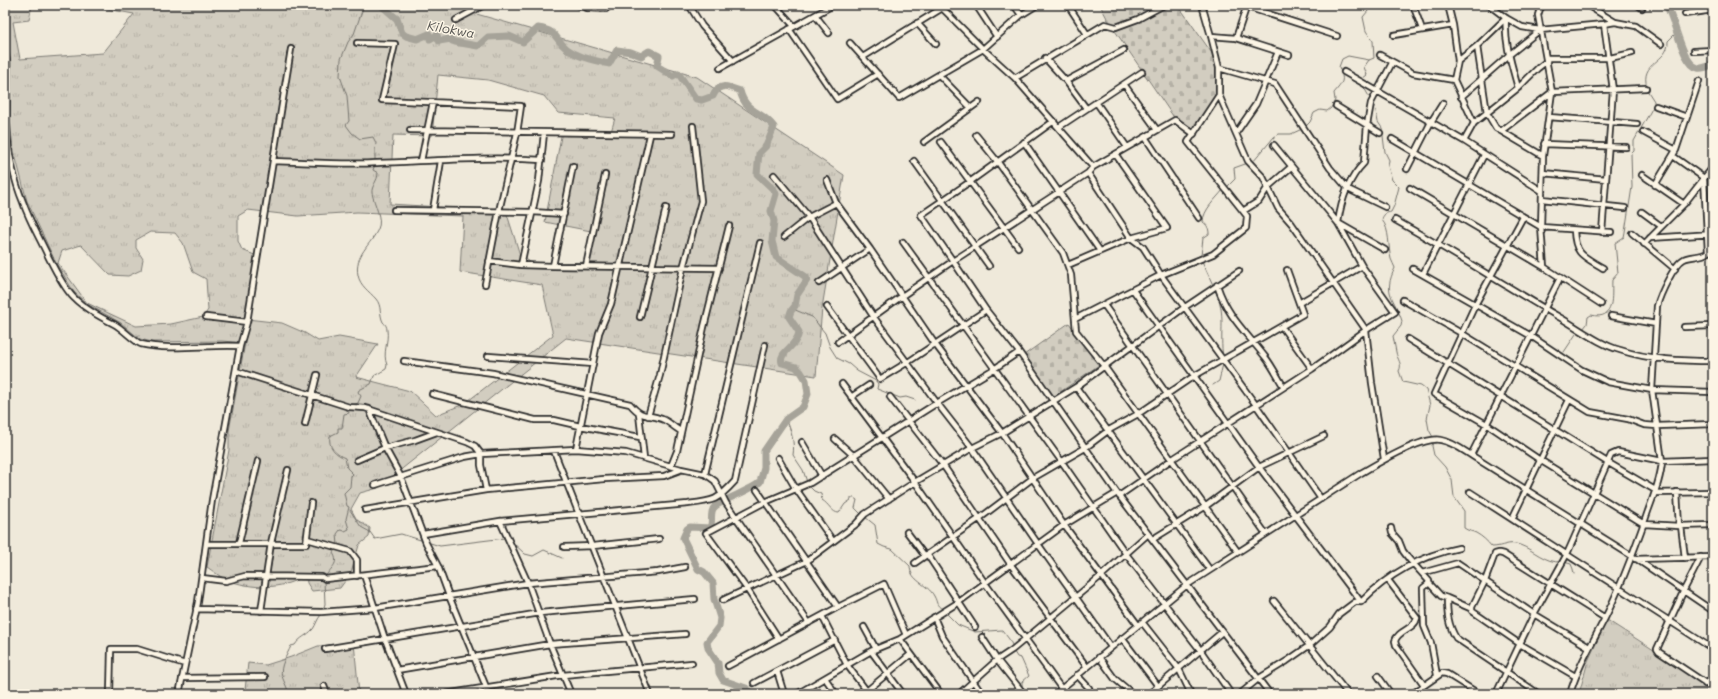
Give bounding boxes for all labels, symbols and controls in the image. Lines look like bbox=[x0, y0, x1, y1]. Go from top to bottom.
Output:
water label: Kilokwa bbox=[426, 16, 476, 41]

